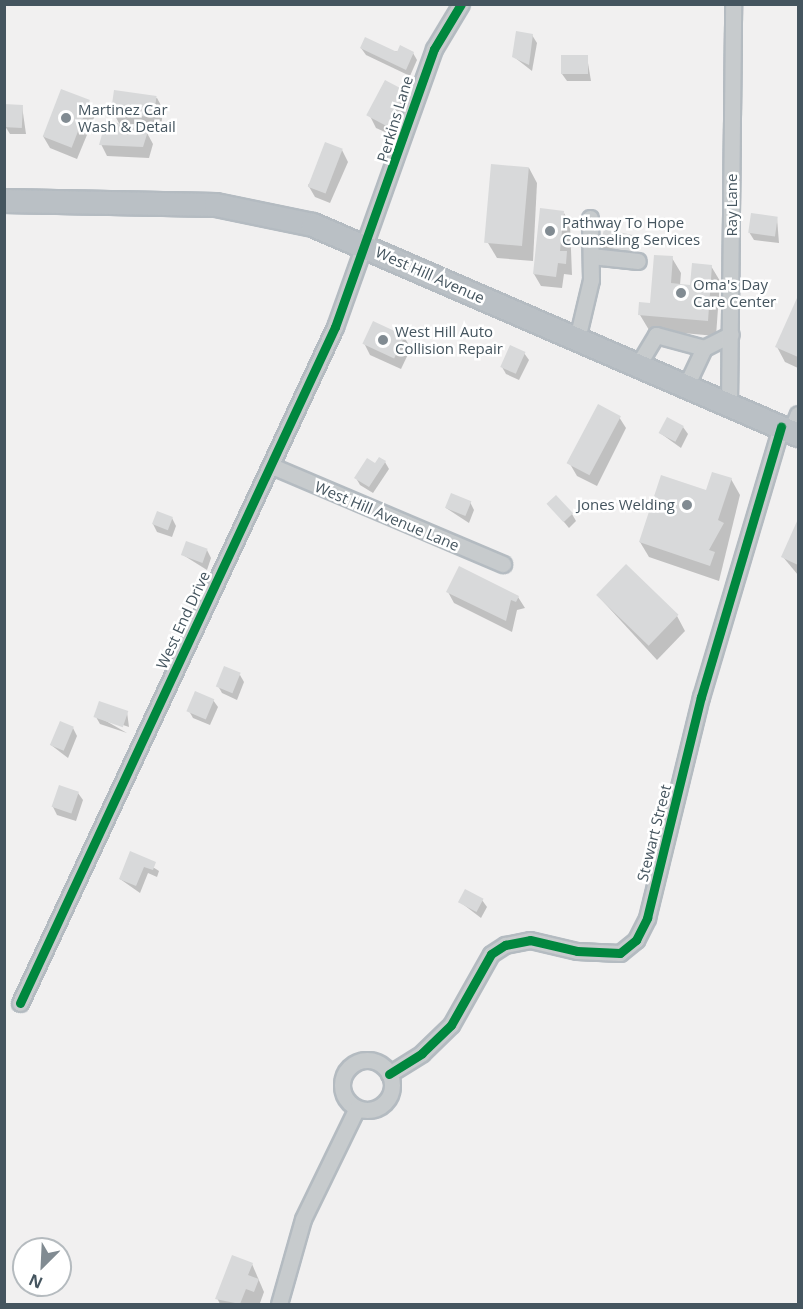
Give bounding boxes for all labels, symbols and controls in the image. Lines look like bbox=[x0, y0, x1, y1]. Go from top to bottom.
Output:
street label: Perkins Lane bbox=[373, 74, 417, 164]
place label: Martinez Car Wash & Detail bbox=[78, 100, 176, 135]
marker: Martinez Car Wash & Detail bbox=[59, 111, 73, 125]
street label: Ray Lane bbox=[723, 174, 741, 236]
place label: Pathway To Hope Counseling Services bbox=[562, 213, 700, 248]
marker: Pathway To Hope Counseling Services bbox=[543, 224, 557, 238]
street label: West Hill Avenue bbox=[373, 243, 487, 307]
place label: Oma's Day Care Center bbox=[693, 275, 776, 310]
marker: Oma's Day Care Center bbox=[674, 286, 688, 300]
place label: West Hill Auto Collision Repair bbox=[395, 322, 503, 357]
marker: West Hill Auto Collision Repair bbox=[376, 333, 390, 347]
street label: West Hill Avenue Lane bbox=[312, 477, 462, 555]
place label: Jones Welding bbox=[577, 496, 675, 514]
marker: Jones Welding bbox=[680, 498, 694, 512]
street label: West End Drive bbox=[152, 568, 214, 672]
street label: Stewart Street bbox=[633, 783, 675, 883]
north arrow bbox=[12, 1237, 72, 1297]
text: N bbox=[25, 1269, 46, 1294]

